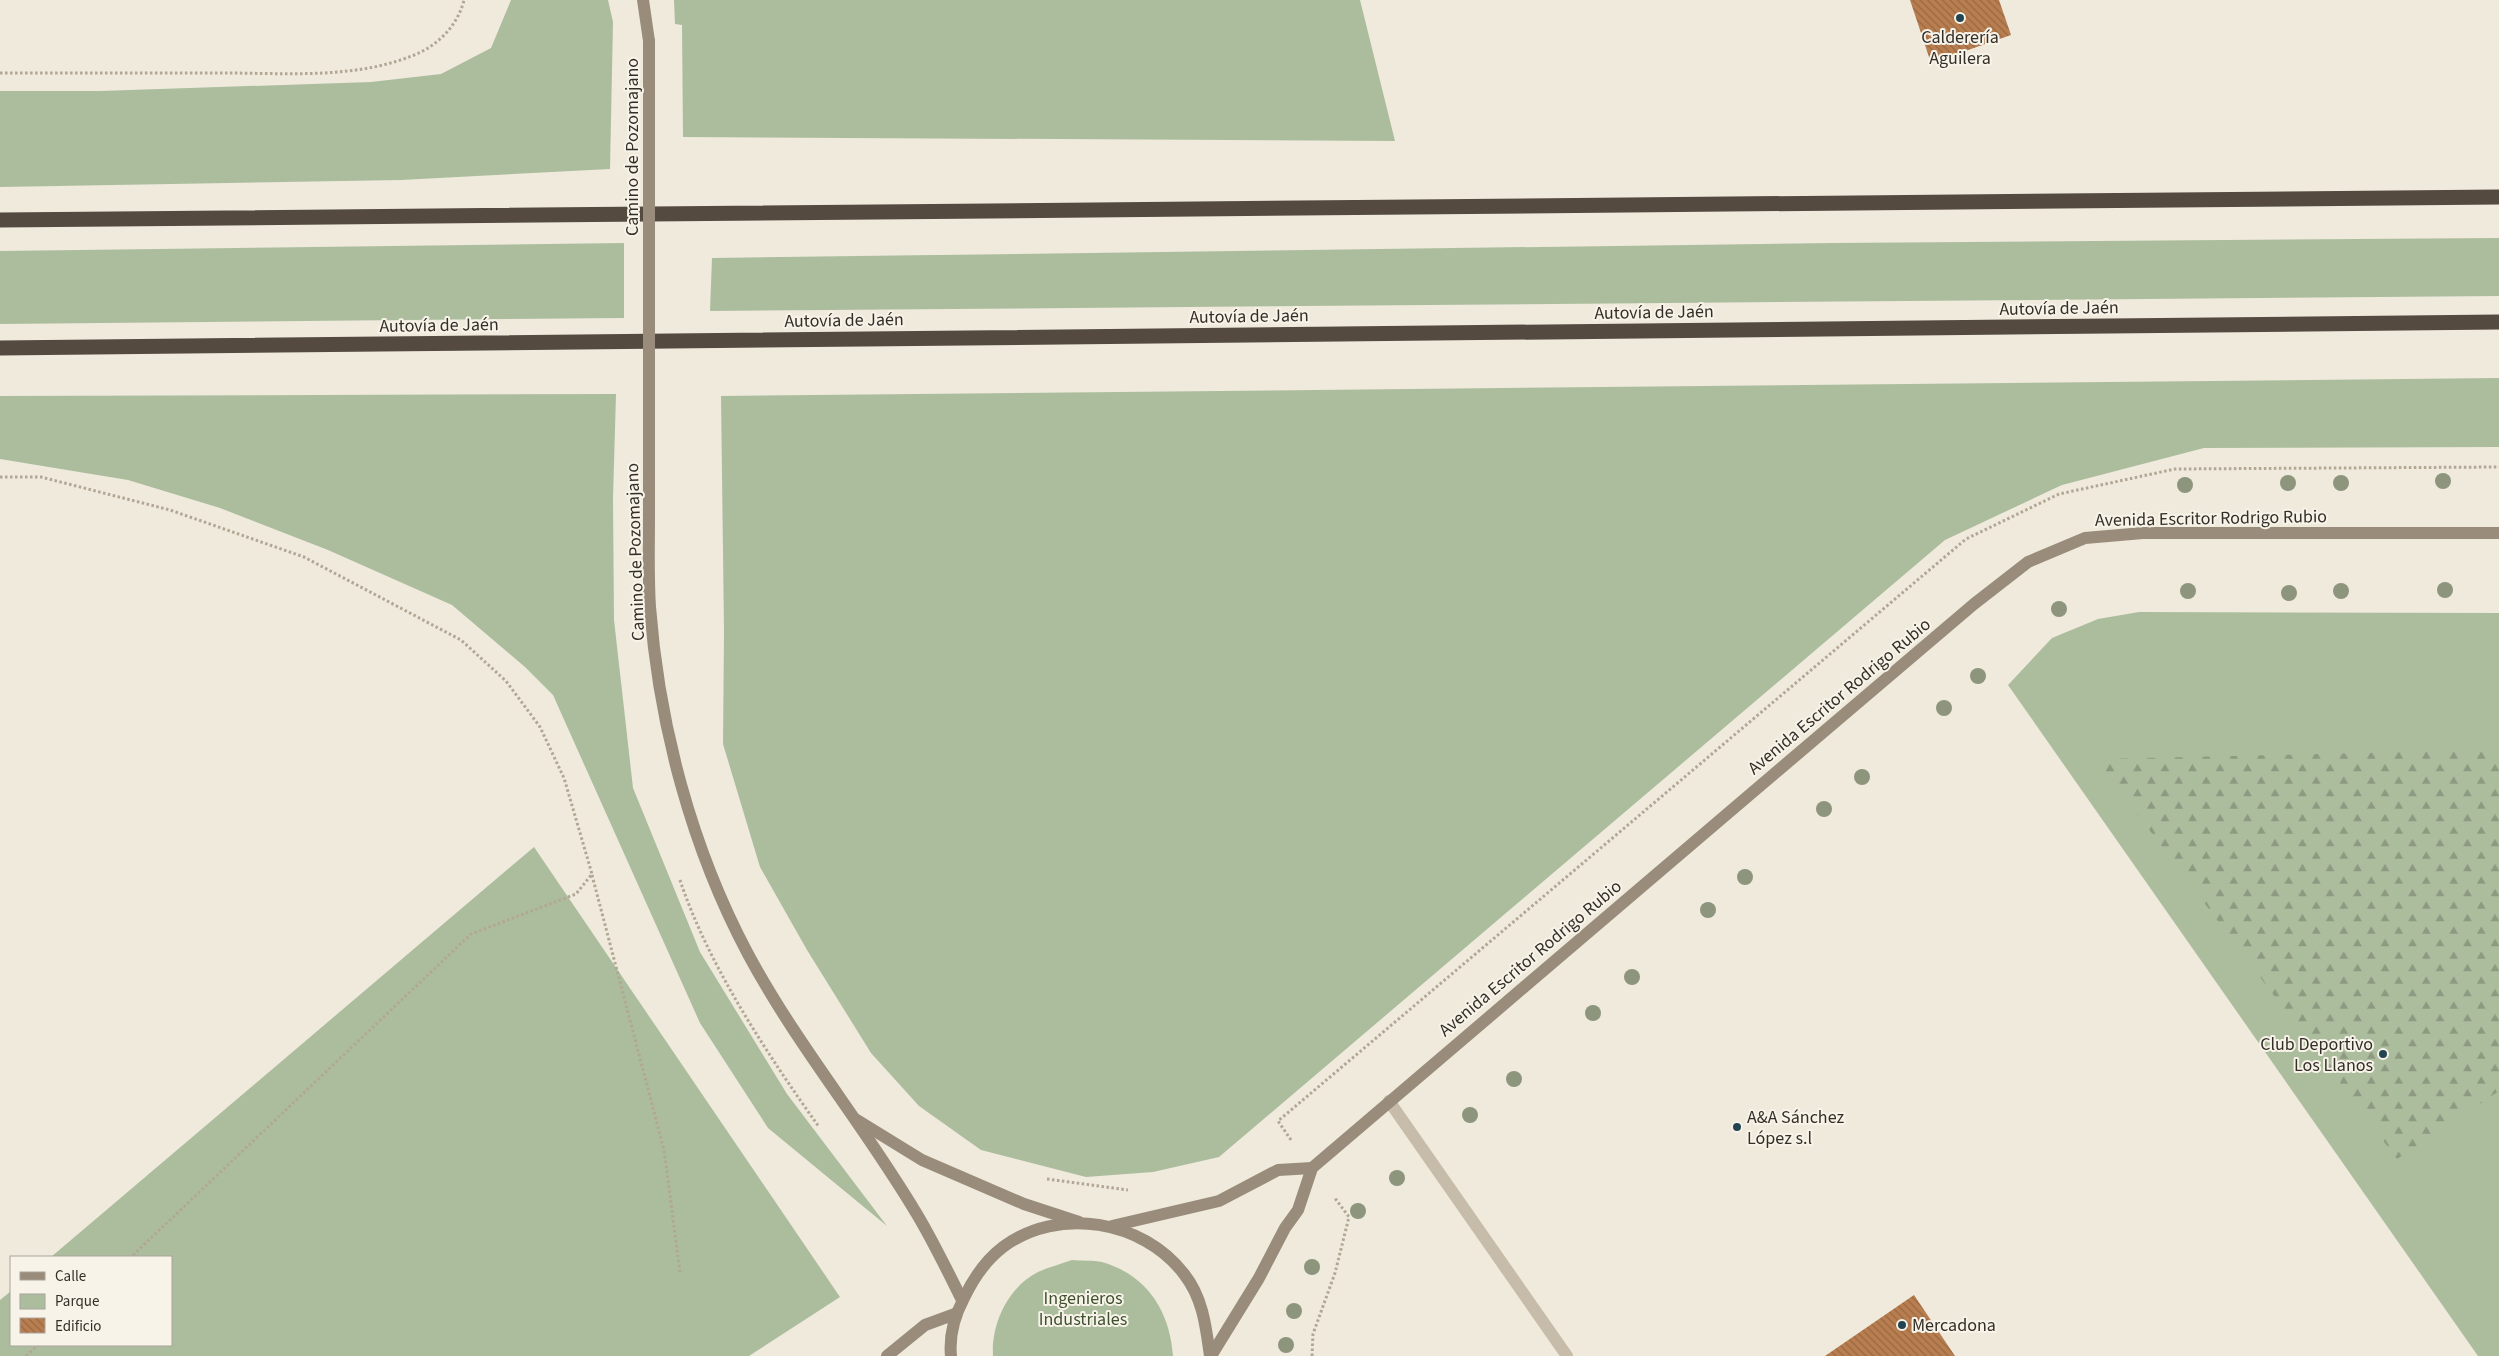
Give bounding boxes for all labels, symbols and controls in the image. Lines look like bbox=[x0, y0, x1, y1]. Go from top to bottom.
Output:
marker: Calderería Aguilera bbox=[1954, 12, 1966, 24]
place label: Calderería Aguilera bbox=[1921, 25, 1999, 71]
street label: Camino de Pozomajano bbox=[620, 58, 645, 236]
street label: Autovía de Jaén bbox=[1999, 295, 2119, 322]
street label: Autovía de Jaén bbox=[1594, 299, 1714, 326]
street label: Autovía de Jaén bbox=[1189, 303, 1309, 330]
street label: Autovía de Jaén bbox=[784, 307, 904, 334]
street label: Autovía de Jaén bbox=[379, 312, 499, 339]
street label: Camino de Pozomajano bbox=[620, 463, 651, 641]
street label: Avenida Escritor Rodrigo Rubio bbox=[2095, 504, 2327, 533]
street label: Avenida Escritor Rodrigo Rubio bbox=[1742, 612, 1936, 781]
street label: Avenida Escritor Rodrigo Rubio bbox=[1433, 874, 1627, 1043]
place label: Club Deportivo Los Llanos bbox=[2260, 1032, 2373, 1078]
marker: Club Deportivo Los Llanos bbox=[2377, 1048, 2389, 1060]
place label: A&A Sánchez López s.l bbox=[1747, 1105, 1845, 1151]
marker: A&A Sánchez López s.l bbox=[1731, 1121, 1743, 1133]
legend bbox=[10, 1256, 172, 1346]
text: Calle bbox=[55, 1266, 86, 1287]
park label: Ingenieros Industriales bbox=[1039, 1286, 1127, 1332]
text: Parque bbox=[55, 1291, 99, 1312]
place label: Mercadona bbox=[1912, 1313, 1996, 1338]
text: Edificio bbox=[55, 1316, 102, 1337]
marker: Mercadona bbox=[1896, 1319, 1908, 1331]

